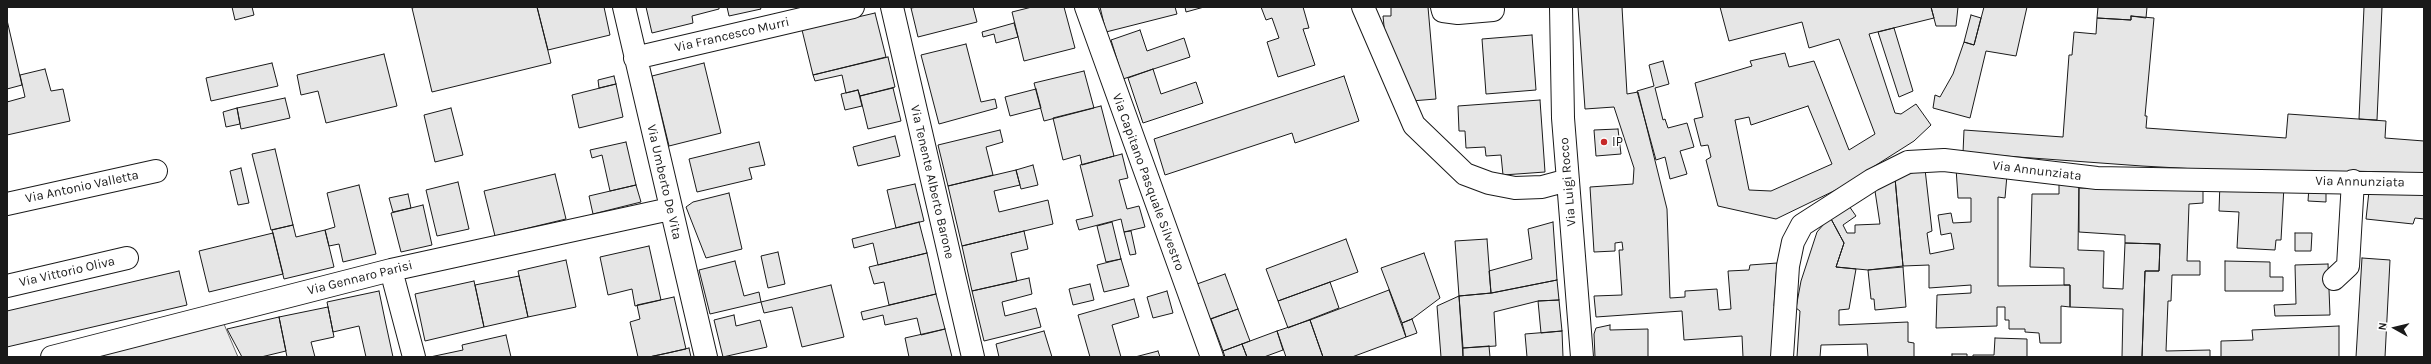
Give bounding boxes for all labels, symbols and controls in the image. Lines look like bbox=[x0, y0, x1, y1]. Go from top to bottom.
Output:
street label: Via Francesco Murri bbox=[673, 14, 791, 56]
street label: Via Capitano Pasquale Silvestro bbox=[1109, 91, 1187, 273]
street label: Via Tenente Alberto Barone bbox=[907, 104, 957, 260]
street label: Via Umberto De Vita bbox=[643, 123, 685, 241]
place label: IP bbox=[1612, 134, 1623, 150]
street label: Via Luigi Rocco bbox=[1556, 137, 1580, 227]
marker: IP bbox=[1599, 137, 1609, 147]
street label: Via Annunziata bbox=[1992, 158, 2082, 184]
street label: Via Antonio Valletta bbox=[24, 167, 140, 207]
street label: Via Annunziata bbox=[2315, 173, 2405, 191]
street label: Via Vittorio Oliva bbox=[18, 253, 116, 291]
street label: Via Gennaro Parisi bbox=[306, 257, 414, 299]
north arrow bbox=[2375, 308, 2415, 348]
text: N bbox=[2376, 321, 2390, 331]

